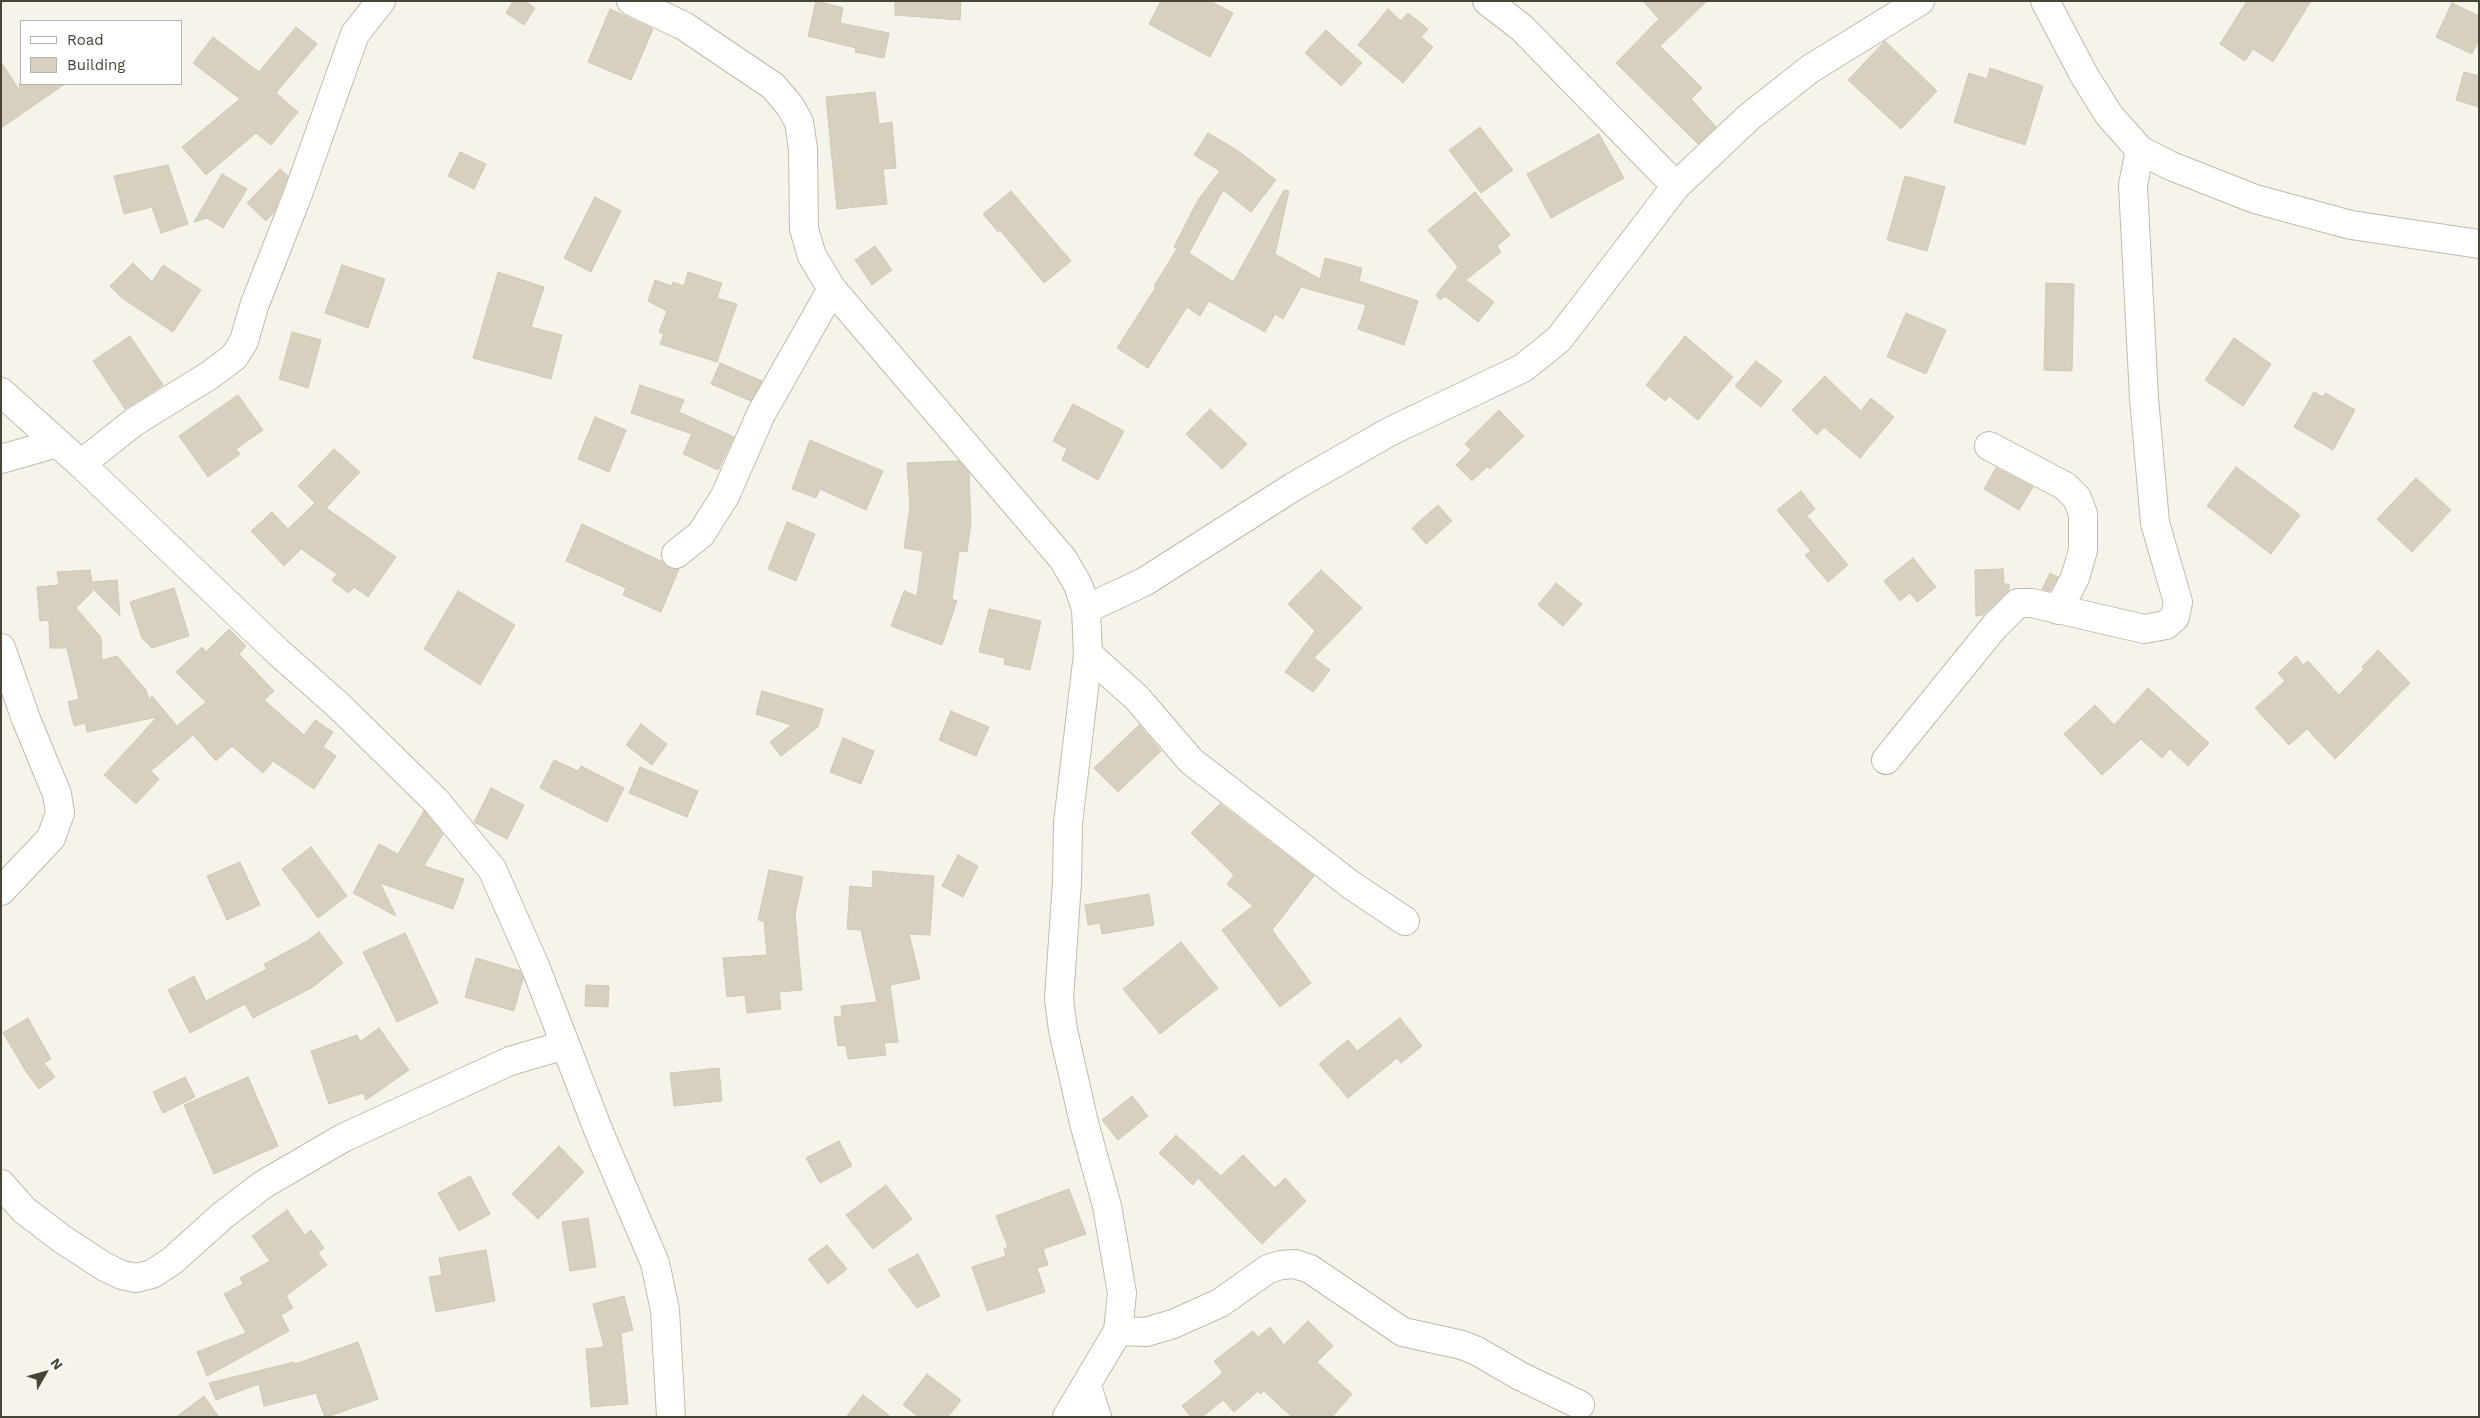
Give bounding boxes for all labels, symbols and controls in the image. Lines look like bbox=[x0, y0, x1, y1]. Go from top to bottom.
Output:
legend bbox=[20, 20, 182, 85]
text: Road bbox=[67, 31, 104, 49]
text: Building bbox=[67, 56, 125, 74]
north arrow bbox=[20, 1348, 70, 1398]
text: N bbox=[47, 1355, 66, 1373]

